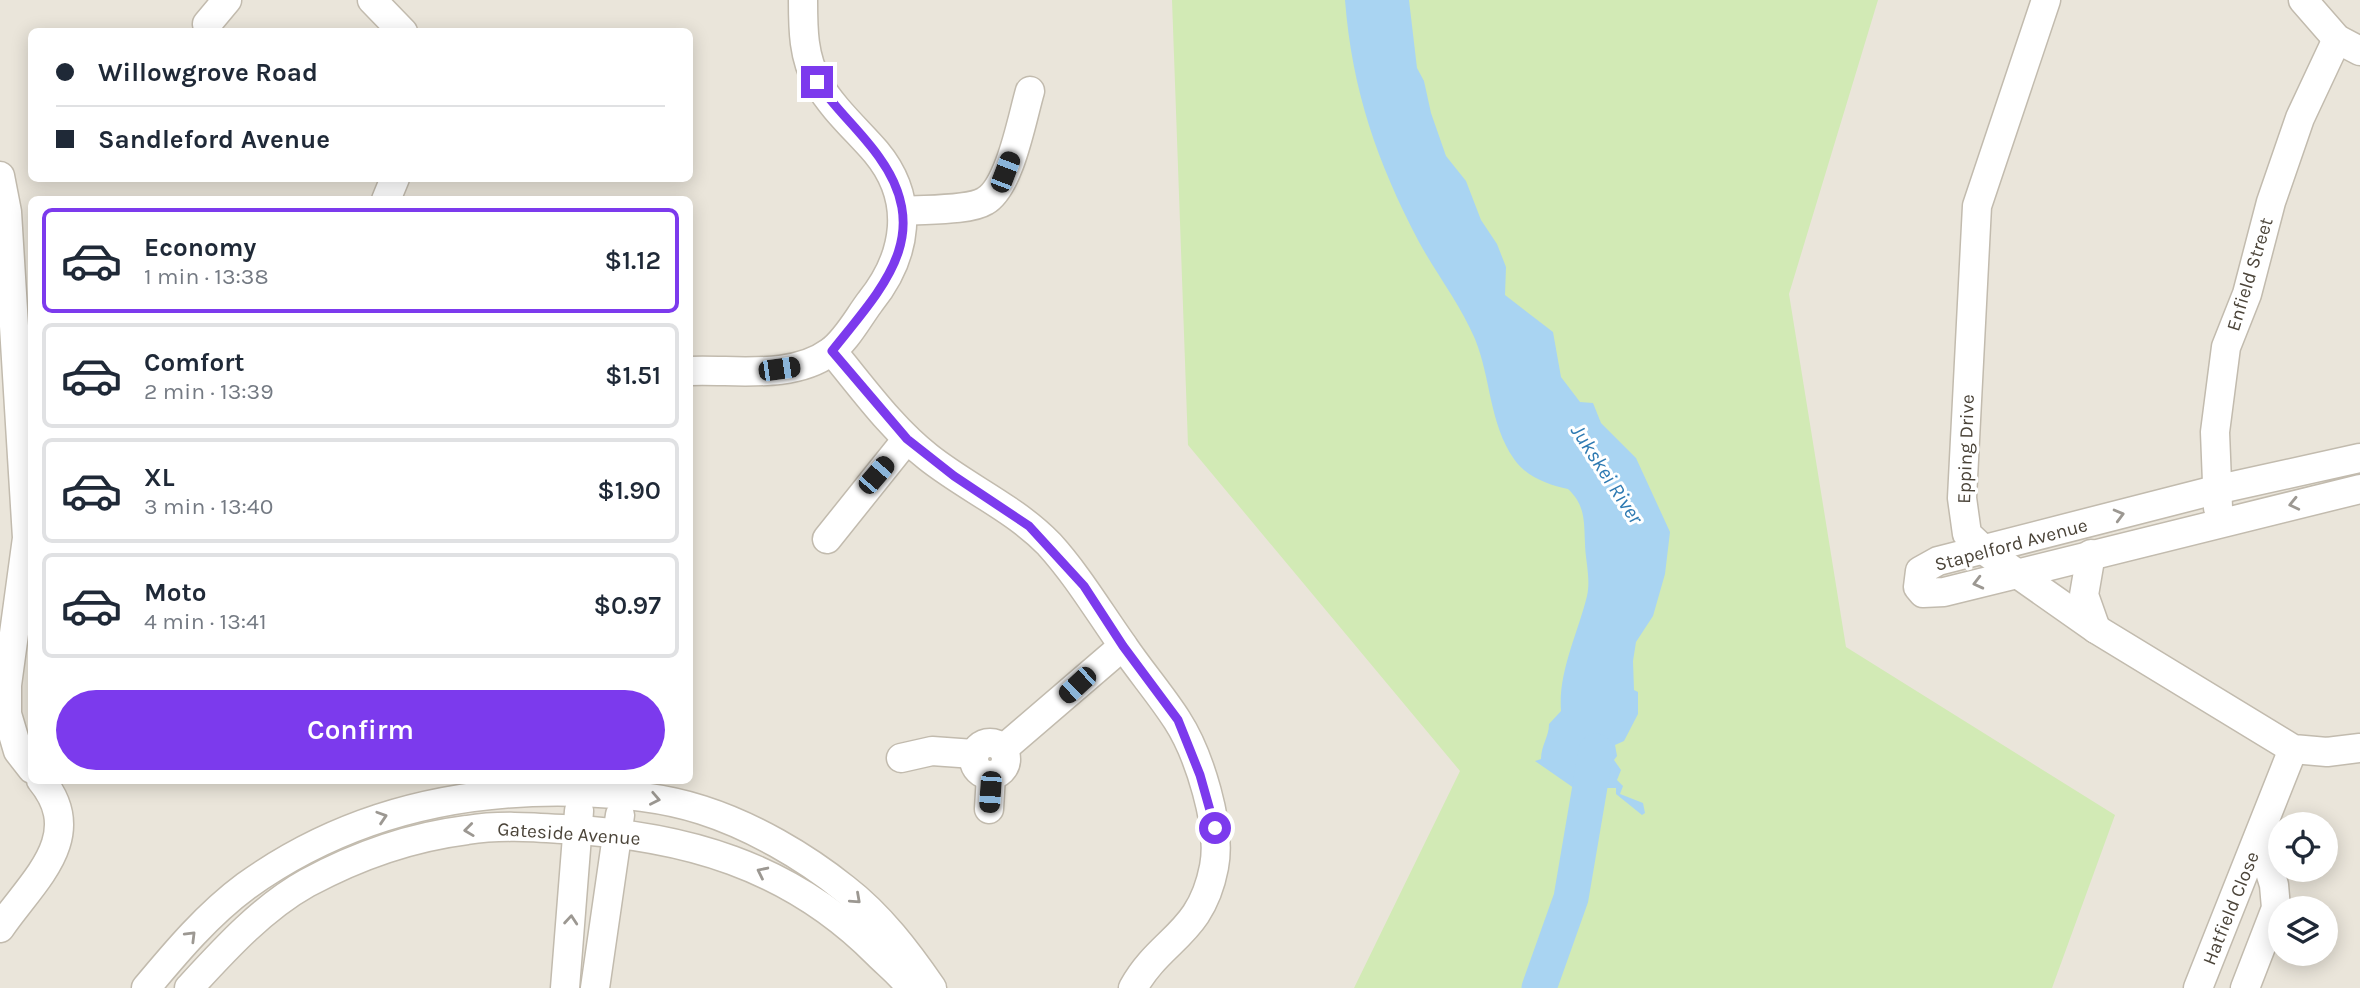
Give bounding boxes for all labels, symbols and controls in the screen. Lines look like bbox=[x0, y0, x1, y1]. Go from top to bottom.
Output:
text: Willowgrove Road bbox=[98, 57, 318, 88]
route end bbox=[801, 66, 833, 98]
text: Sandleford Avenue bbox=[98, 124, 330, 155]
car bbox=[988, 149, 1023, 195]
street label: Enfield Street bbox=[2222, 215, 2278, 334]
icon: car bbox=[60, 229, 123, 292]
text: Economy bbox=[144, 232, 256, 263]
text: $1.12 bbox=[604, 245, 661, 276]
text: 1 min · 13:38 bbox=[144, 263, 269, 290]
icon: car bbox=[60, 344, 123, 407]
text: Comfort bbox=[144, 347, 245, 378]
car bbox=[757, 356, 802, 382]
text: $1.51 bbox=[605, 360, 661, 391]
text: 2 min · 13:39 bbox=[144, 378, 273, 405]
street label: Epping Drive bbox=[1953, 394, 1979, 504]
water label: Jukskei River bbox=[1566, 420, 1649, 529]
car bbox=[855, 452, 898, 498]
icon: car bbox=[60, 459, 123, 522]
text: XL bbox=[144, 462, 175, 493]
text: $1.90 bbox=[597, 475, 661, 506]
text: 3 min · 13:40 bbox=[144, 493, 273, 520]
one-way arrow bbox=[2288, 496, 2300, 510]
one-way arrow bbox=[2113, 509, 2125, 524]
street label: Stapelford Avenue bbox=[1932, 514, 2090, 576]
icon: car bbox=[60, 574, 123, 637]
one-way arrow bbox=[1972, 575, 1984, 589]
text: Moto bbox=[144, 577, 206, 608]
text: $0.97 bbox=[594, 590, 661, 621]
text: 4 min · 13:41 bbox=[144, 608, 267, 635]
car bbox=[1055, 663, 1100, 707]
button: Confirm bbox=[56, 690, 665, 770]
car bbox=[979, 770, 1002, 814]
one-way arrow bbox=[649, 790, 661, 805]
one-way arrow bbox=[375, 811, 387, 825]
route start bbox=[1199, 812, 1231, 844]
map controls bbox=[2268, 812, 2338, 966]
button: locate bbox=[2268, 812, 2338, 882]
street label: Gateside Avenue bbox=[497, 818, 641, 850]
one-way arrow bbox=[464, 822, 475, 837]
street label: Hatfield Close bbox=[2198, 848, 2264, 968]
one-way arrow bbox=[756, 866, 769, 880]
one-way arrow bbox=[848, 891, 861, 903]
button: layers bbox=[2268, 896, 2338, 966]
one-way arrow bbox=[563, 914, 578, 925]
one-way arrow bbox=[183, 932, 196, 945]

